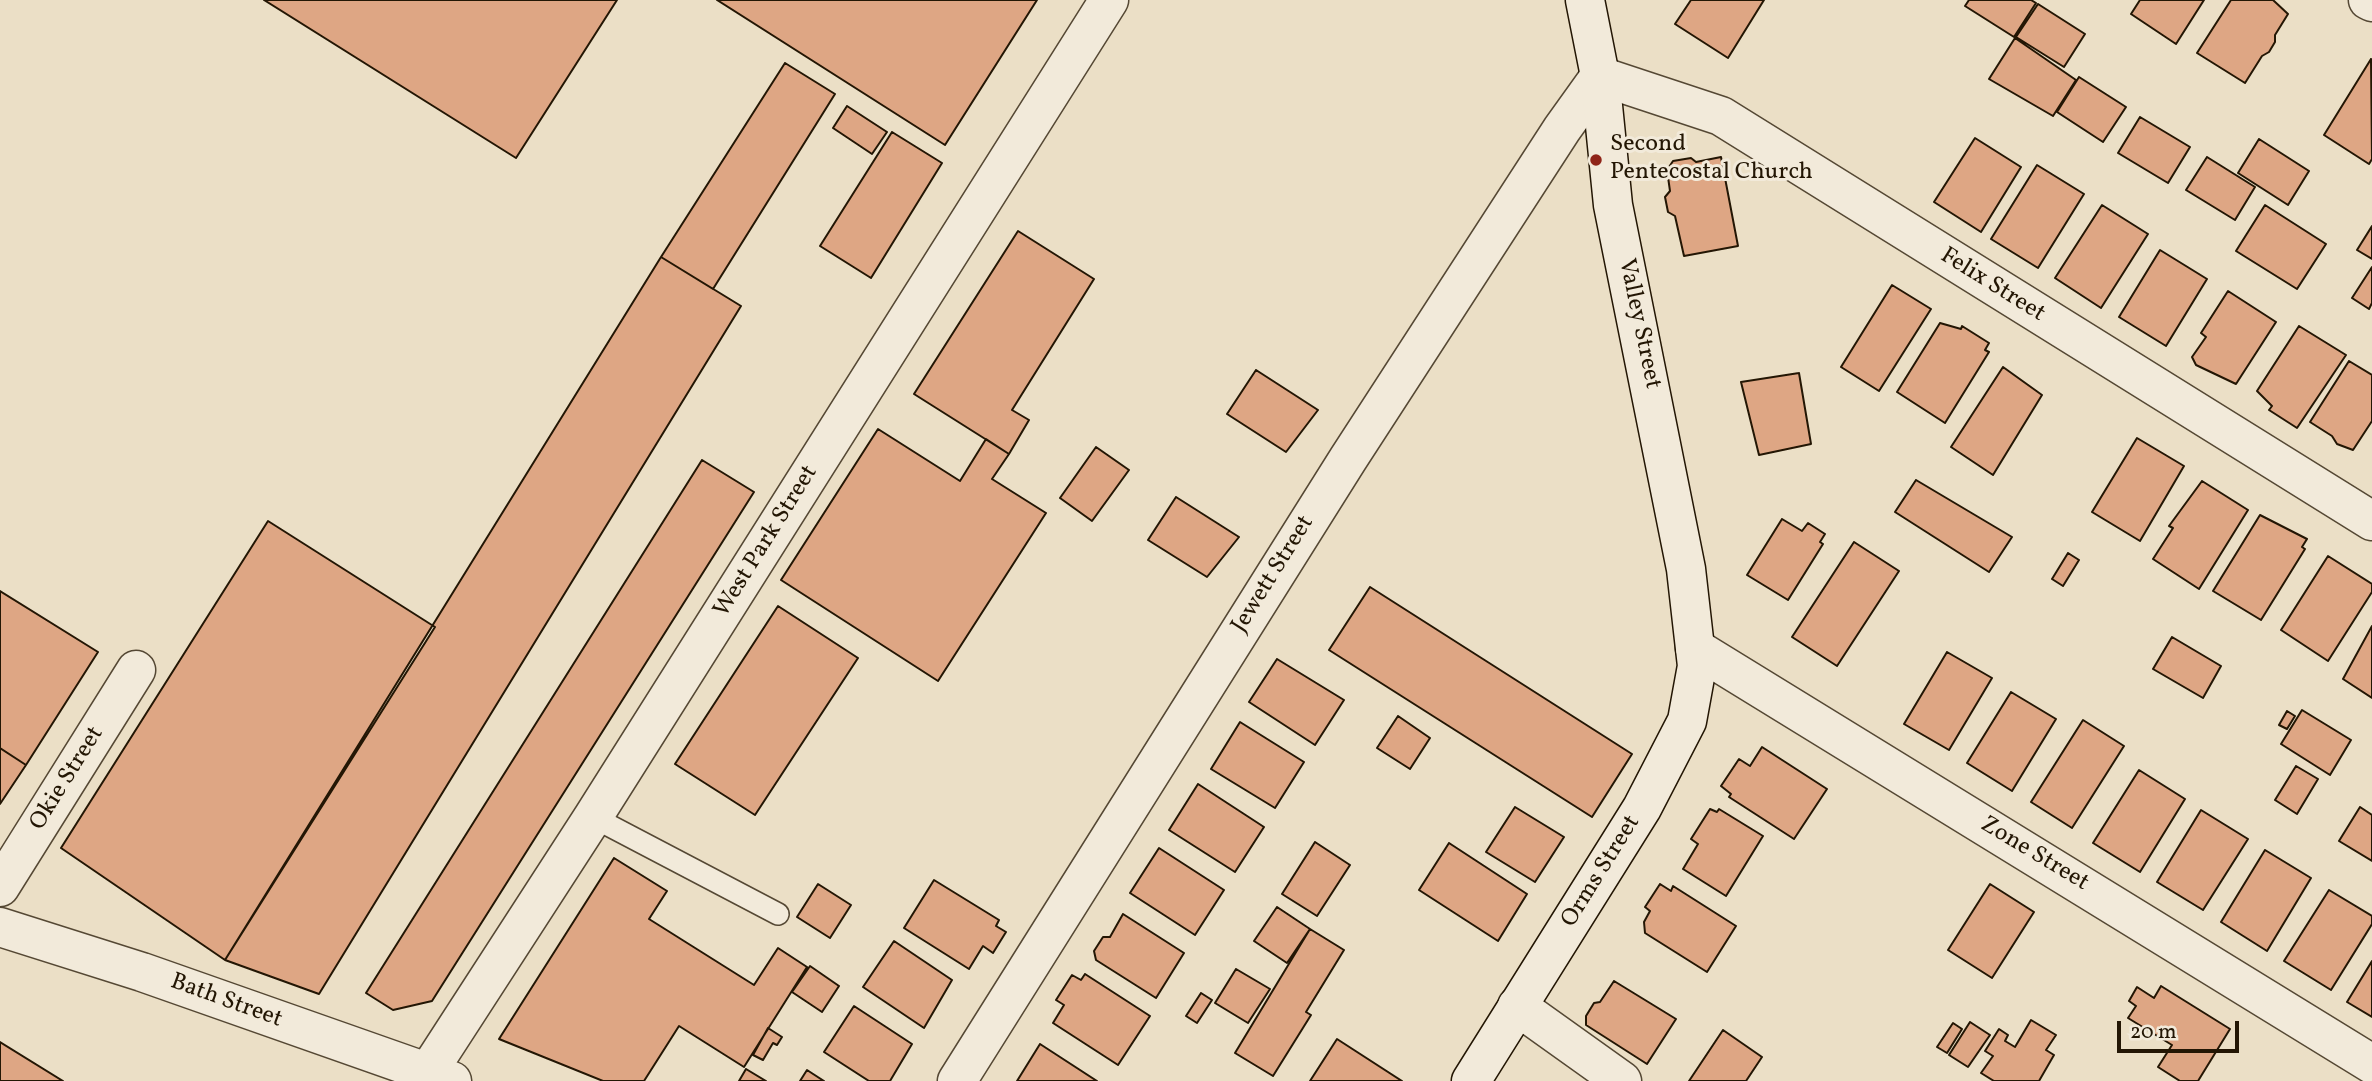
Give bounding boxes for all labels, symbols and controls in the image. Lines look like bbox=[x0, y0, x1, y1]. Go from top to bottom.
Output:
place label: Second Pentecostal Church bbox=[1610, 132, 1813, 188]
marker: Second Pentecostal Church bbox=[1588, 152, 1604, 168]
street label: Felix Street bbox=[1934, 242, 2050, 330]
street label: Valley Street bbox=[1610, 256, 1666, 392]
street label: West Park Street bbox=[709, 461, 825, 623]
street label: Jewett Street bbox=[1227, 511, 1321, 639]
street label: Okie Street bbox=[25, 722, 111, 836]
street label: Orms Street bbox=[1556, 811, 1648, 933]
street label: Zone Street bbox=[1975, 811, 2093, 899]
street label: Bath Street bbox=[166, 968, 286, 1036]
scale bar bbox=[2120, 1007, 2242, 1052]
text: 20 m bbox=[2130, 1018, 2176, 1047]

